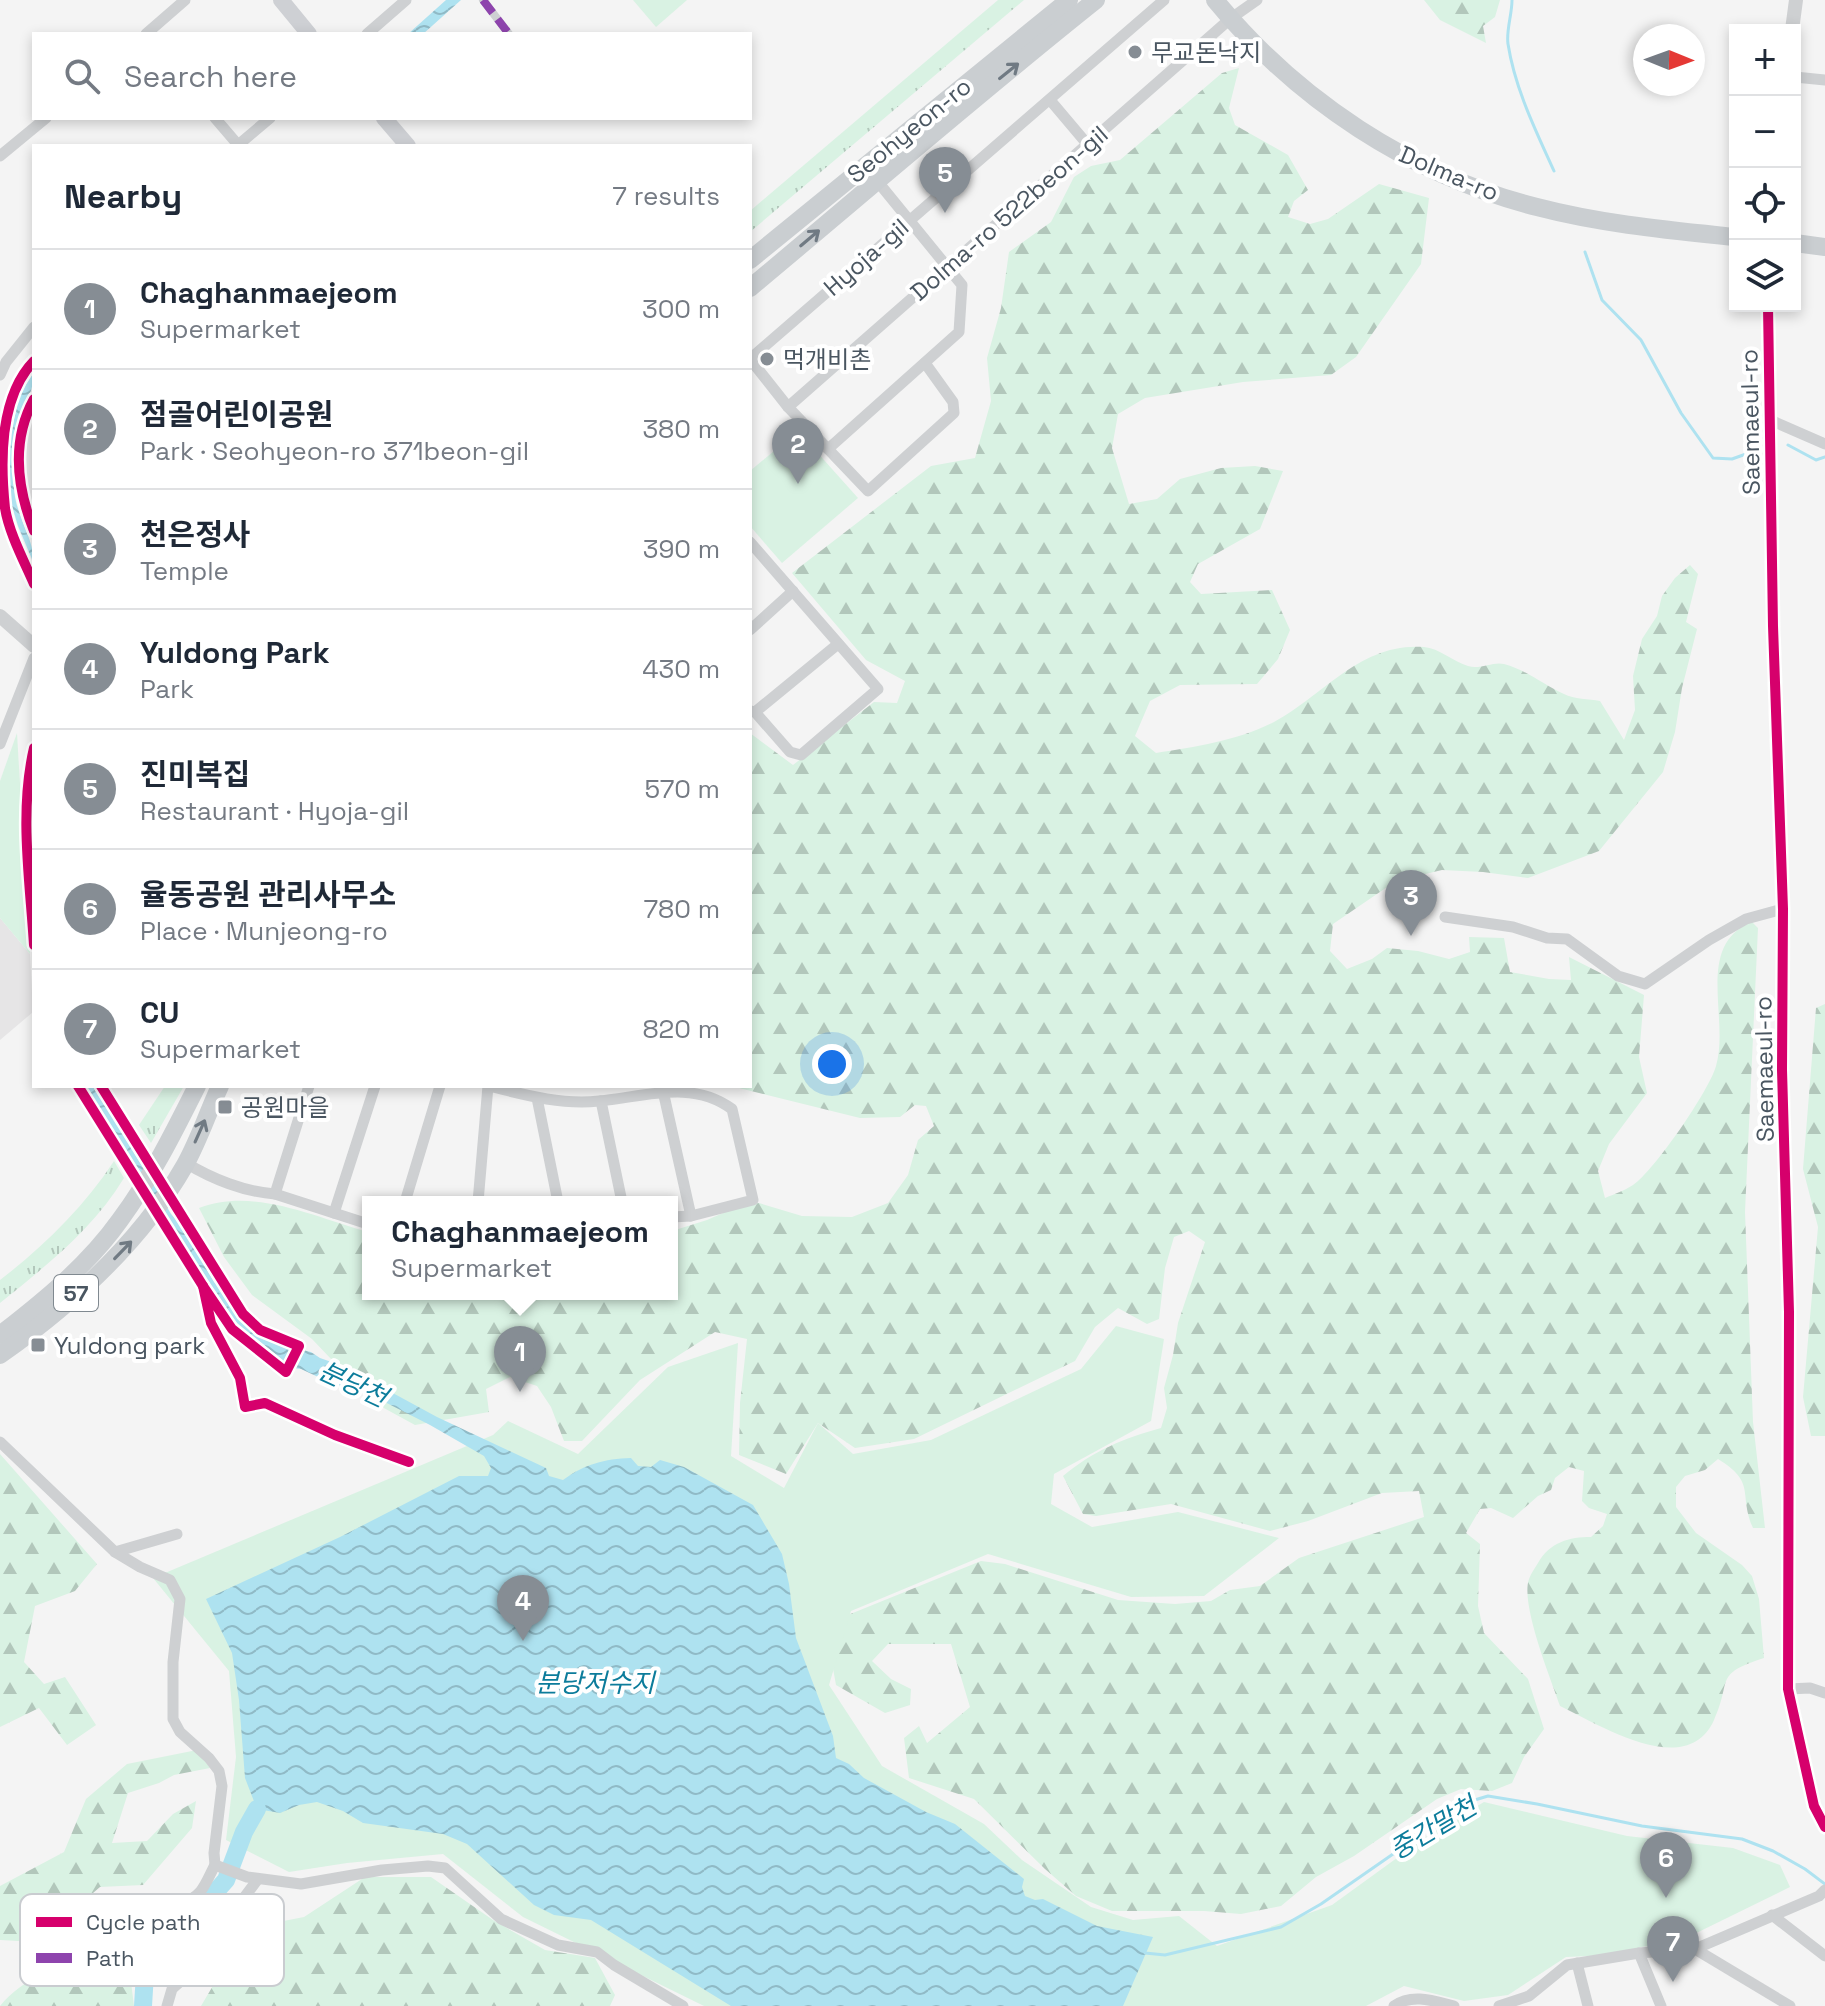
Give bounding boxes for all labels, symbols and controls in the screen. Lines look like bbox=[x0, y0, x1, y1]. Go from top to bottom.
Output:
north arrow bbox=[1633, 24, 1705, 96]
map controls bbox=[1729, 24, 1801, 312]
button: + bbox=[1729, 24, 1801, 96]
search box bbox=[32, 32, 752, 120]
place label: 무교돈낙지 bbox=[1151, 37, 1261, 68]
marker: 무교돈낙지 bbox=[1126, 43, 1144, 61]
icon: search bbox=[60, 54, 104, 98]
text: Search here bbox=[124, 57, 297, 96]
one-way arrow bbox=[998, 62, 1019, 80]
street label: Seohyeon-ro bbox=[841, 70, 977, 190]
button: − bbox=[1729, 96, 1801, 168]
street label: Dolma-ro 522beon-gil bbox=[905, 120, 1113, 306]
street label: Dolma-ro bbox=[1395, 138, 1503, 208]
pin: 5 bbox=[919, 147, 971, 213]
button: locate bbox=[1729, 168, 1801, 240]
text: Nearby bbox=[64, 175, 182, 218]
text: 7 results bbox=[612, 179, 720, 213]
street label: Hyoja-gil bbox=[817, 212, 915, 302]
one-way arrow bbox=[799, 229, 820, 247]
button: layers bbox=[1729, 240, 1801, 312]
text: Chaghanmaejeom bbox=[140, 273, 398, 312]
text: 1 bbox=[84, 292, 96, 326]
text: 300 m bbox=[642, 292, 720, 326]
text: Supermarket bbox=[140, 312, 301, 346]
place label: 먹개비촌 bbox=[783, 344, 871, 375]
street label: Saemaeul-ro bbox=[1733, 349, 1767, 495]
marker: 먹개비촌 bbox=[758, 350, 776, 368]
text: 점골어린이공원 bbox=[140, 395, 333, 434]
text: 2 bbox=[82, 412, 98, 446]
text: 380 m bbox=[642, 412, 720, 446]
pin: 2 bbox=[772, 418, 824, 484]
text: Park · Seohyeon-ro 371beon-gil bbox=[140, 434, 529, 468]
text: 천은정사 bbox=[140, 515, 250, 554]
text: 3 bbox=[82, 532, 98, 566]
text: 390 m bbox=[643, 532, 720, 566]
text: Temple bbox=[140, 554, 229, 588]
text: Yuldong Park bbox=[140, 633, 330, 672]
text: 4 bbox=[82, 652, 98, 686]
text: 430 m bbox=[642, 652, 720, 686]
text: Park bbox=[140, 672, 194, 706]
text: 진미복집 bbox=[140, 755, 250, 794]
text: 5 bbox=[82, 772, 98, 806]
text: 570 m bbox=[645, 772, 720, 806]
text: Restaurant · Hyoja-gil bbox=[140, 794, 409, 828]
pin: 3 bbox=[1385, 870, 1437, 936]
text: 율동공원 관리사무소 bbox=[140, 875, 396, 914]
text: 6 bbox=[82, 892, 98, 926]
text: 780 m bbox=[644, 892, 720, 926]
text: Place · Munjeong-ro bbox=[140, 914, 388, 948]
text: CU bbox=[140, 993, 179, 1032]
street label: Saemaeul-ro bbox=[1747, 996, 1781, 1142]
text: 7 bbox=[83, 1012, 97, 1046]
text: 820 m bbox=[642, 1012, 720, 1046]
text: Supermarket bbox=[140, 1032, 301, 1066]
your location bbox=[812, 1044, 852, 1084]
place label: 공원마을 bbox=[241, 1092, 329, 1123]
marker: 공원마을 bbox=[216, 1098, 234, 1116]
one-way arrow bbox=[193, 1119, 208, 1143]
popup bbox=[362, 1196, 678, 1300]
text: Chaghanmaejeom bbox=[391, 1212, 649, 1251]
one-way arrow bbox=[113, 1241, 132, 1260]
text: Supermarket bbox=[391, 1251, 552, 1285]
road number: 57 bbox=[54, 1275, 98, 1311]
pin: 1 bbox=[494, 1326, 546, 1392]
place label: Yuldong park bbox=[54, 1330, 205, 1361]
marker: Yuldong park bbox=[29, 1336, 47, 1354]
water label: 분당천 bbox=[313, 1353, 395, 1416]
pin: 4 bbox=[497, 1575, 549, 1641]
water label: 분당저수지 bbox=[535, 1666, 657, 1700]
water label: 중간말천 bbox=[1383, 1787, 1485, 1867]
pin: 6 bbox=[1640, 1832, 1692, 1898]
legend bbox=[20, 1894, 284, 1986]
text: Cycle path bbox=[86, 1908, 201, 1936]
pin: 7 bbox=[1647, 1916, 1699, 1982]
text: Path bbox=[86, 1944, 135, 1972]

